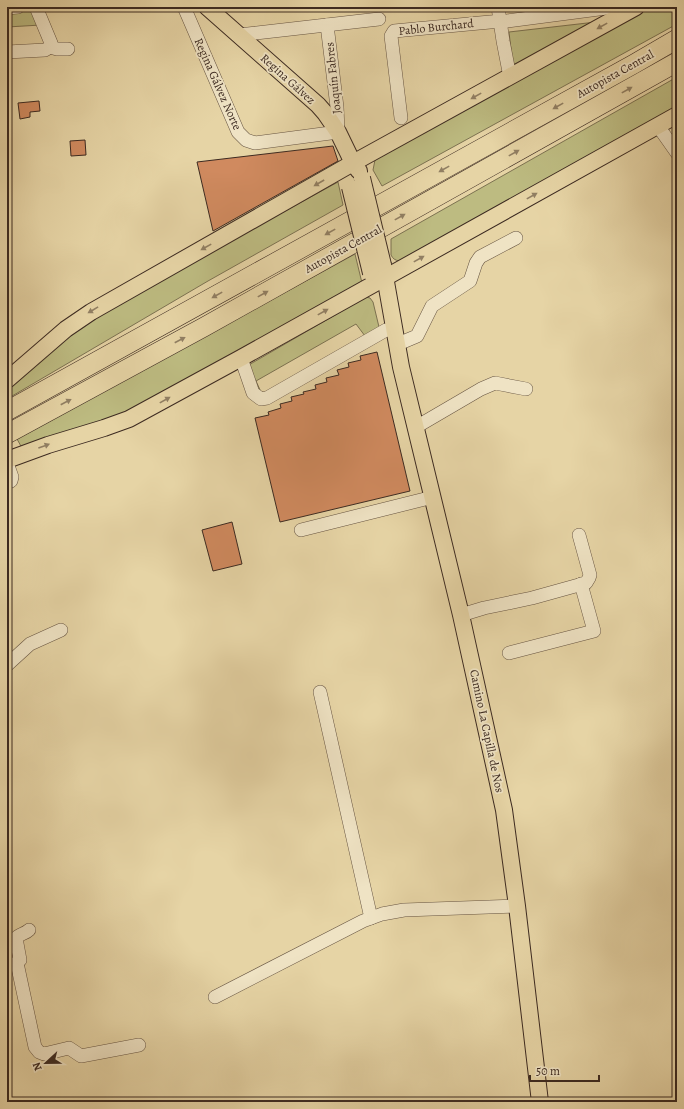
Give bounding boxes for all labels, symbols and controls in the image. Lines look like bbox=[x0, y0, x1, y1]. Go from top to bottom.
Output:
street label: Pablo Burchard bbox=[398, 15, 475, 39]
one-way arrow bbox=[596, 22, 608, 29]
street label: Regina Gálvez Norte bbox=[190, 35, 246, 133]
street label: Joaquín Fabres bbox=[321, 41, 345, 115]
street label: Autopista Central bbox=[573, 46, 656, 102]
street label: Regina Gálvez bbox=[257, 50, 319, 108]
one-way arrow bbox=[621, 86, 633, 93]
one-way arrow bbox=[470, 92, 482, 99]
one-way arrow bbox=[552, 103, 564, 110]
one-way arrow bbox=[508, 150, 520, 157]
one-way arrow bbox=[438, 166, 450, 173]
one-way arrow bbox=[313, 179, 325, 186]
one-way arrow bbox=[526, 193, 538, 199]
one-way arrow bbox=[394, 214, 406, 220]
street label: Autopista Central bbox=[301, 221, 384, 277]
one-way arrow bbox=[324, 229, 336, 236]
one-way arrow bbox=[200, 243, 212, 250]
one-way arrow bbox=[413, 256, 425, 262]
one-way arrow bbox=[257, 291, 268, 298]
one-way arrow bbox=[211, 292, 222, 299]
one-way arrow bbox=[87, 307, 99, 314]
one-way arrow bbox=[317, 309, 329, 316]
one-way arrow bbox=[175, 337, 186, 343]
one-way arrow bbox=[159, 397, 170, 403]
one-way arrow bbox=[60, 398, 72, 405]
one-way arrow bbox=[38, 443, 50, 449]
street label: Camino La Capilla de Nos bbox=[466, 668, 508, 794]
north arrow bbox=[26, 1043, 66, 1083]
scale bar bbox=[530, 1057, 599, 1083]
text: N bbox=[29, 1060, 46, 1073]
text: 50 m bbox=[536, 1063, 560, 1079]

